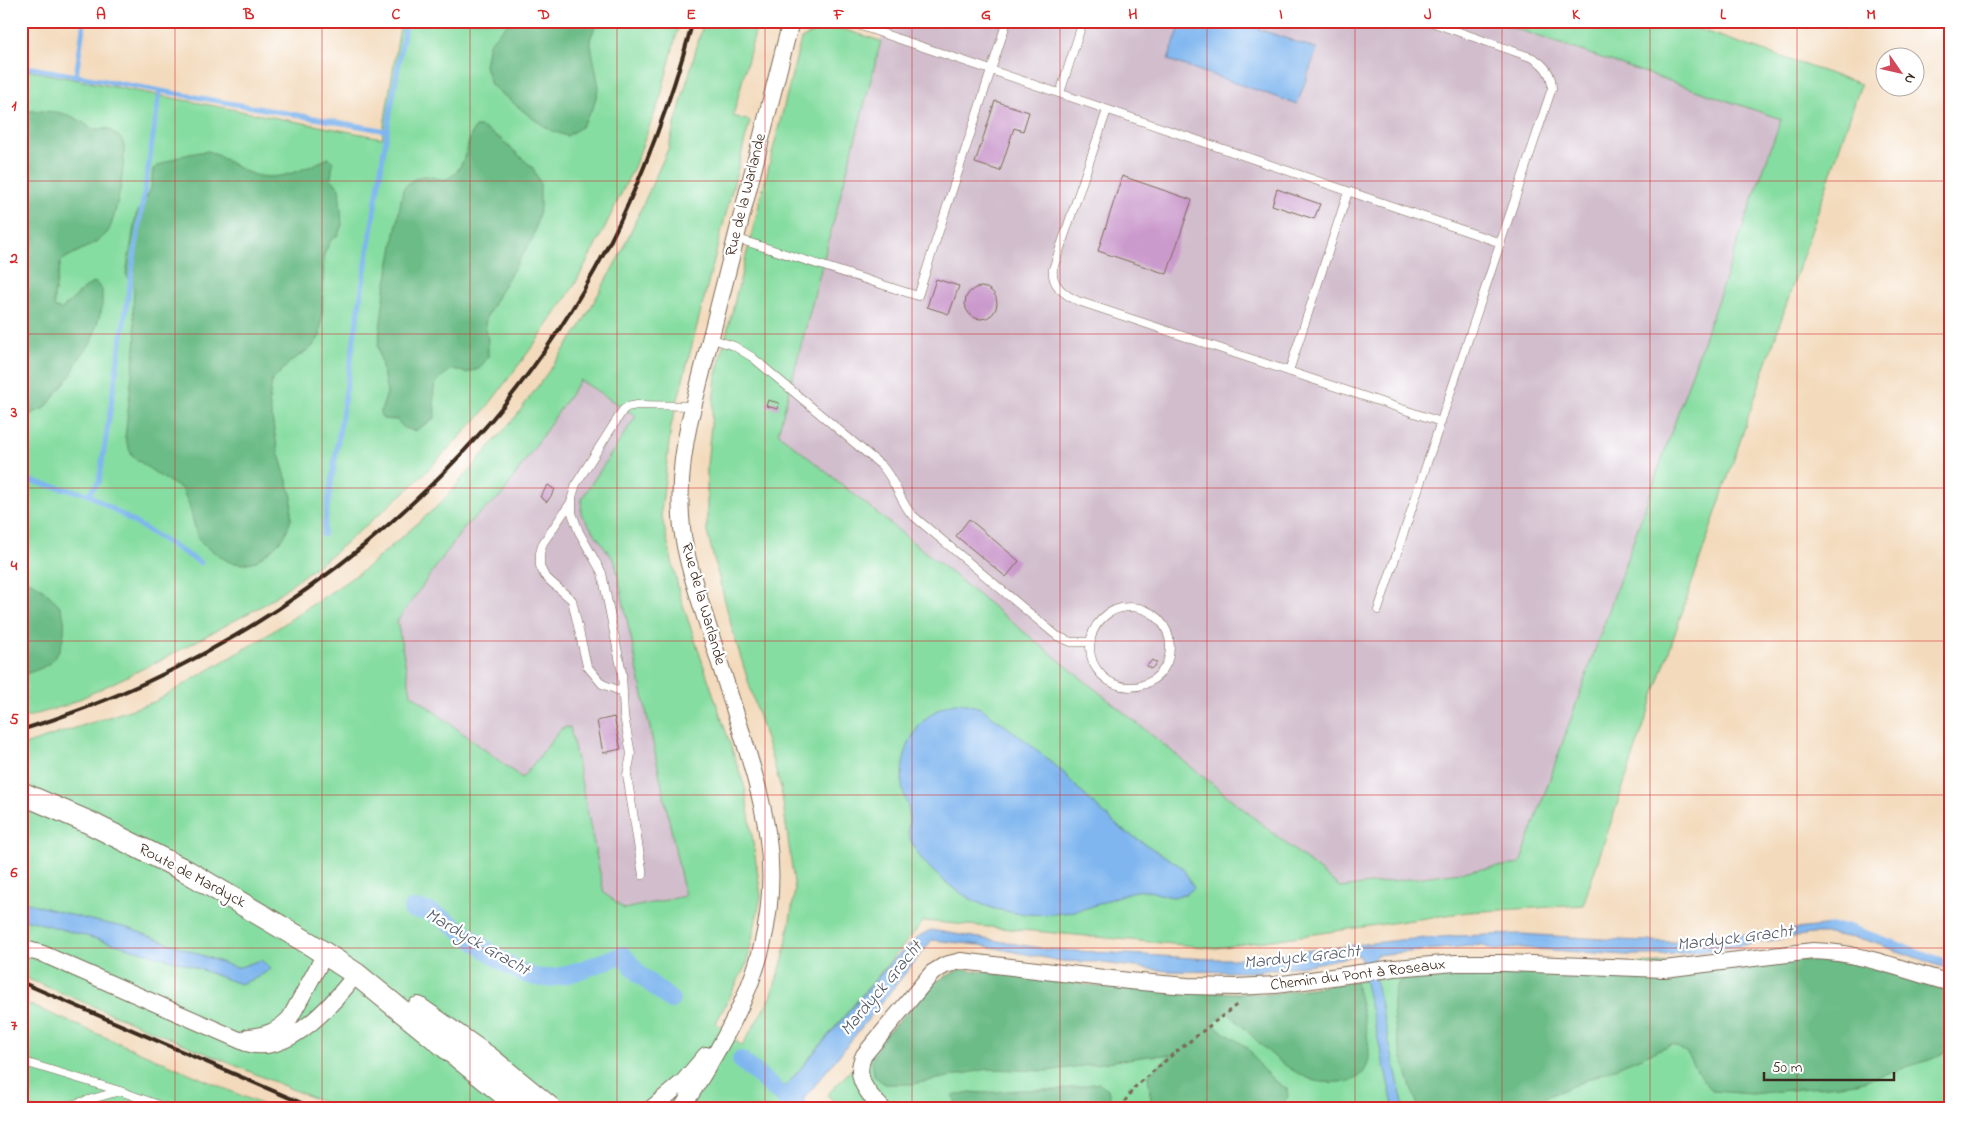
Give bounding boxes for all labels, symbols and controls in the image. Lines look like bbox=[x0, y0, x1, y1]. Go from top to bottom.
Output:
text: A bbox=[96, 3, 106, 27]
text: B bbox=[243, 3, 255, 27]
text: C bbox=[392, 3, 401, 27]
text: D bbox=[537, 3, 550, 27]
text: E bbox=[686, 3, 696, 27]
text: F bbox=[833, 3, 845, 27]
text: G bbox=[981, 3, 991, 27]
text: H bbox=[1128, 3, 1138, 27]
text: I bbox=[1279, 3, 1283, 27]
text: J bbox=[1424, 3, 1432, 27]
text: K bbox=[1572, 3, 1581, 27]
text: L bbox=[1720, 3, 1727, 27]
text: M bbox=[1866, 3, 1876, 27]
north arrow bbox=[1874, 48, 1924, 98]
text: N bbox=[1898, 69, 1921, 88]
text: 1 bbox=[11, 94, 17, 118]
street label: Rue de la Warlande bbox=[719, 130, 773, 259]
text: 2 bbox=[9, 247, 18, 271]
text: 3 bbox=[10, 401, 18, 425]
street label: Rue de la Warlande bbox=[674, 540, 732, 669]
text: 4 bbox=[10, 554, 18, 578]
text: 5 bbox=[9, 708, 19, 732]
street label: Route de Mardyck bbox=[134, 838, 251, 915]
text: 6 bbox=[9, 861, 18, 885]
water label: Mardyck Gracht bbox=[420, 903, 536, 984]
water label: Mardyck Gracht bbox=[1676, 919, 1796, 959]
water label: Mardyck Gracht bbox=[835, 935, 931, 1042]
water label: Mardyck Gracht bbox=[1243, 939, 1363, 977]
street label: Chemin du Pont à Roseaux bbox=[1269, 952, 1447, 998]
text: 7 bbox=[11, 1014, 18, 1038]
scale bar bbox=[1764, 1049, 1894, 1081]
text: 50 m bbox=[1772, 1057, 1803, 1079]

